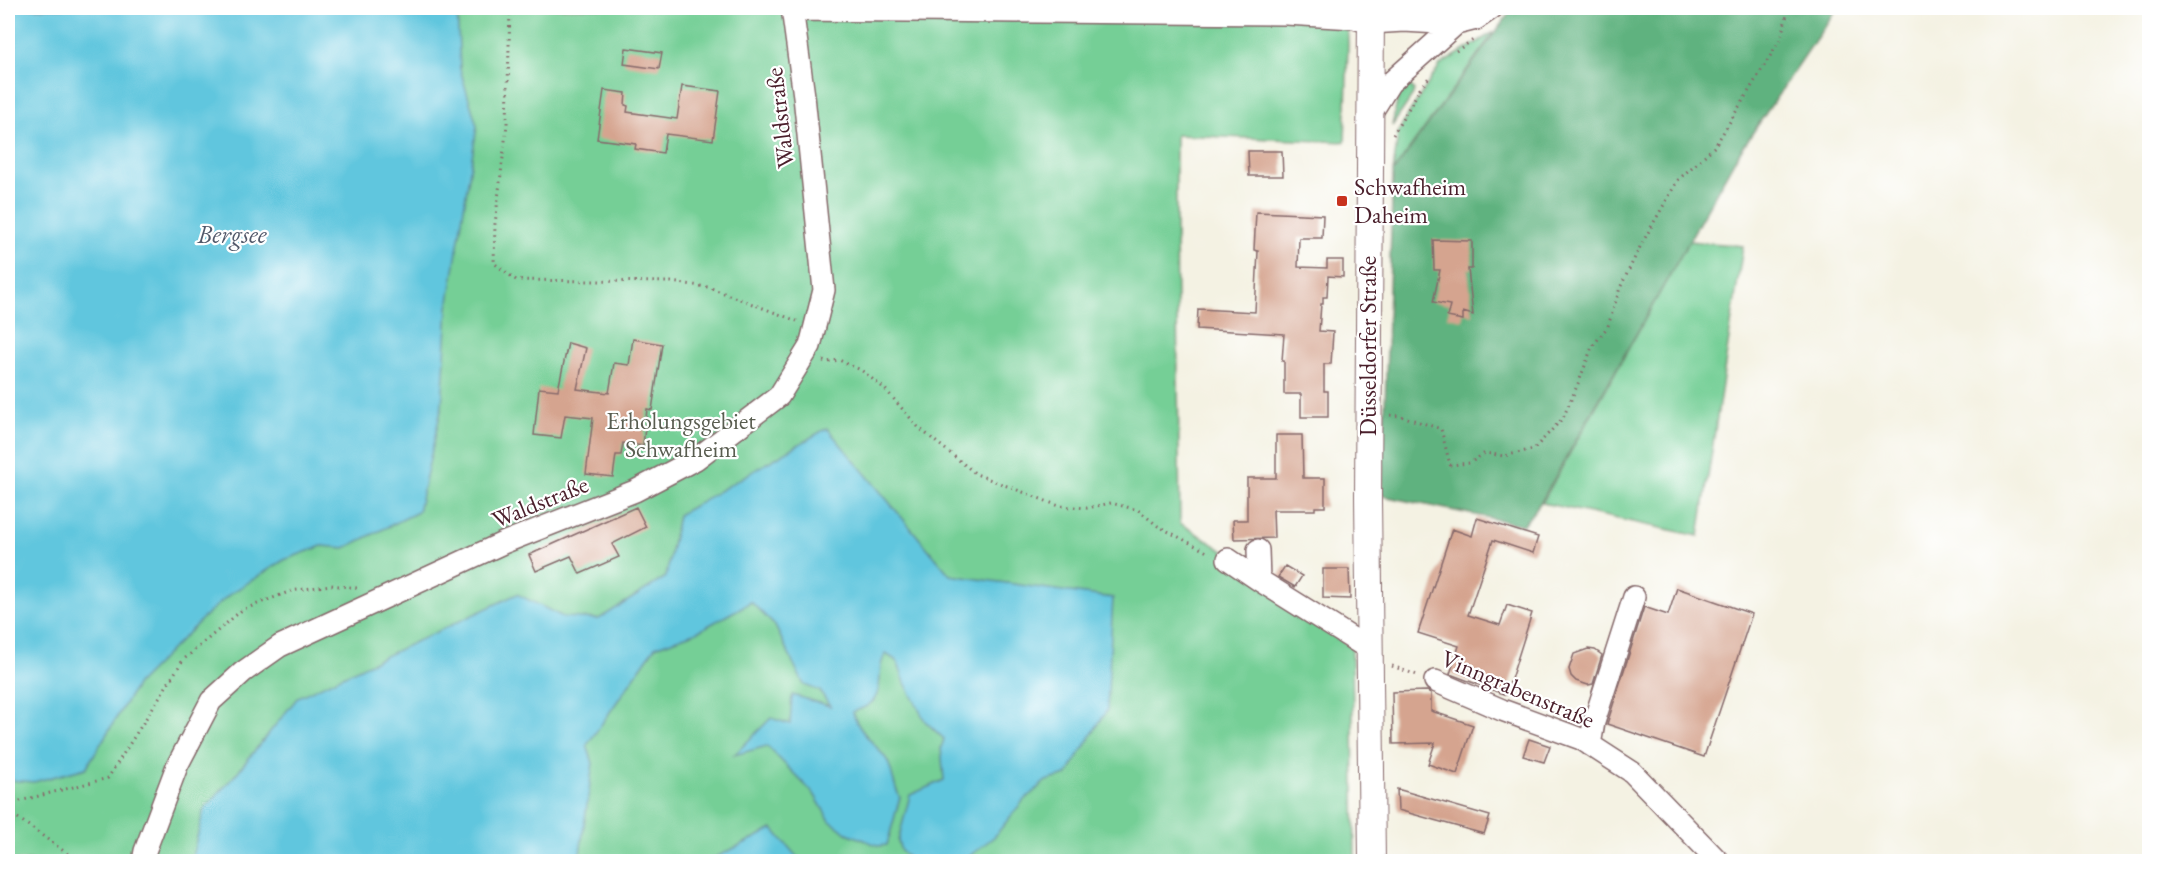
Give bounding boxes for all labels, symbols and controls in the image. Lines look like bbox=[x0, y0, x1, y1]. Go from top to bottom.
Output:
street label: Waldstraße bbox=[758, 66, 801, 170]
place label: Schwafheim Daheim bbox=[1354, 171, 1467, 230]
marker: Schwafheim Daheim bbox=[1335, 194, 1349, 208]
water label: Bergsee bbox=[196, 217, 268, 251]
street label: Düsseldorfer Straße bbox=[1352, 256, 1383, 436]
park label: Erholungsgebiet Schwafheim bbox=[606, 405, 756, 464]
street label: Waldstraße bbox=[487, 468, 593, 535]
street label: Vinngrabenstraße bbox=[1437, 642, 1600, 735]

